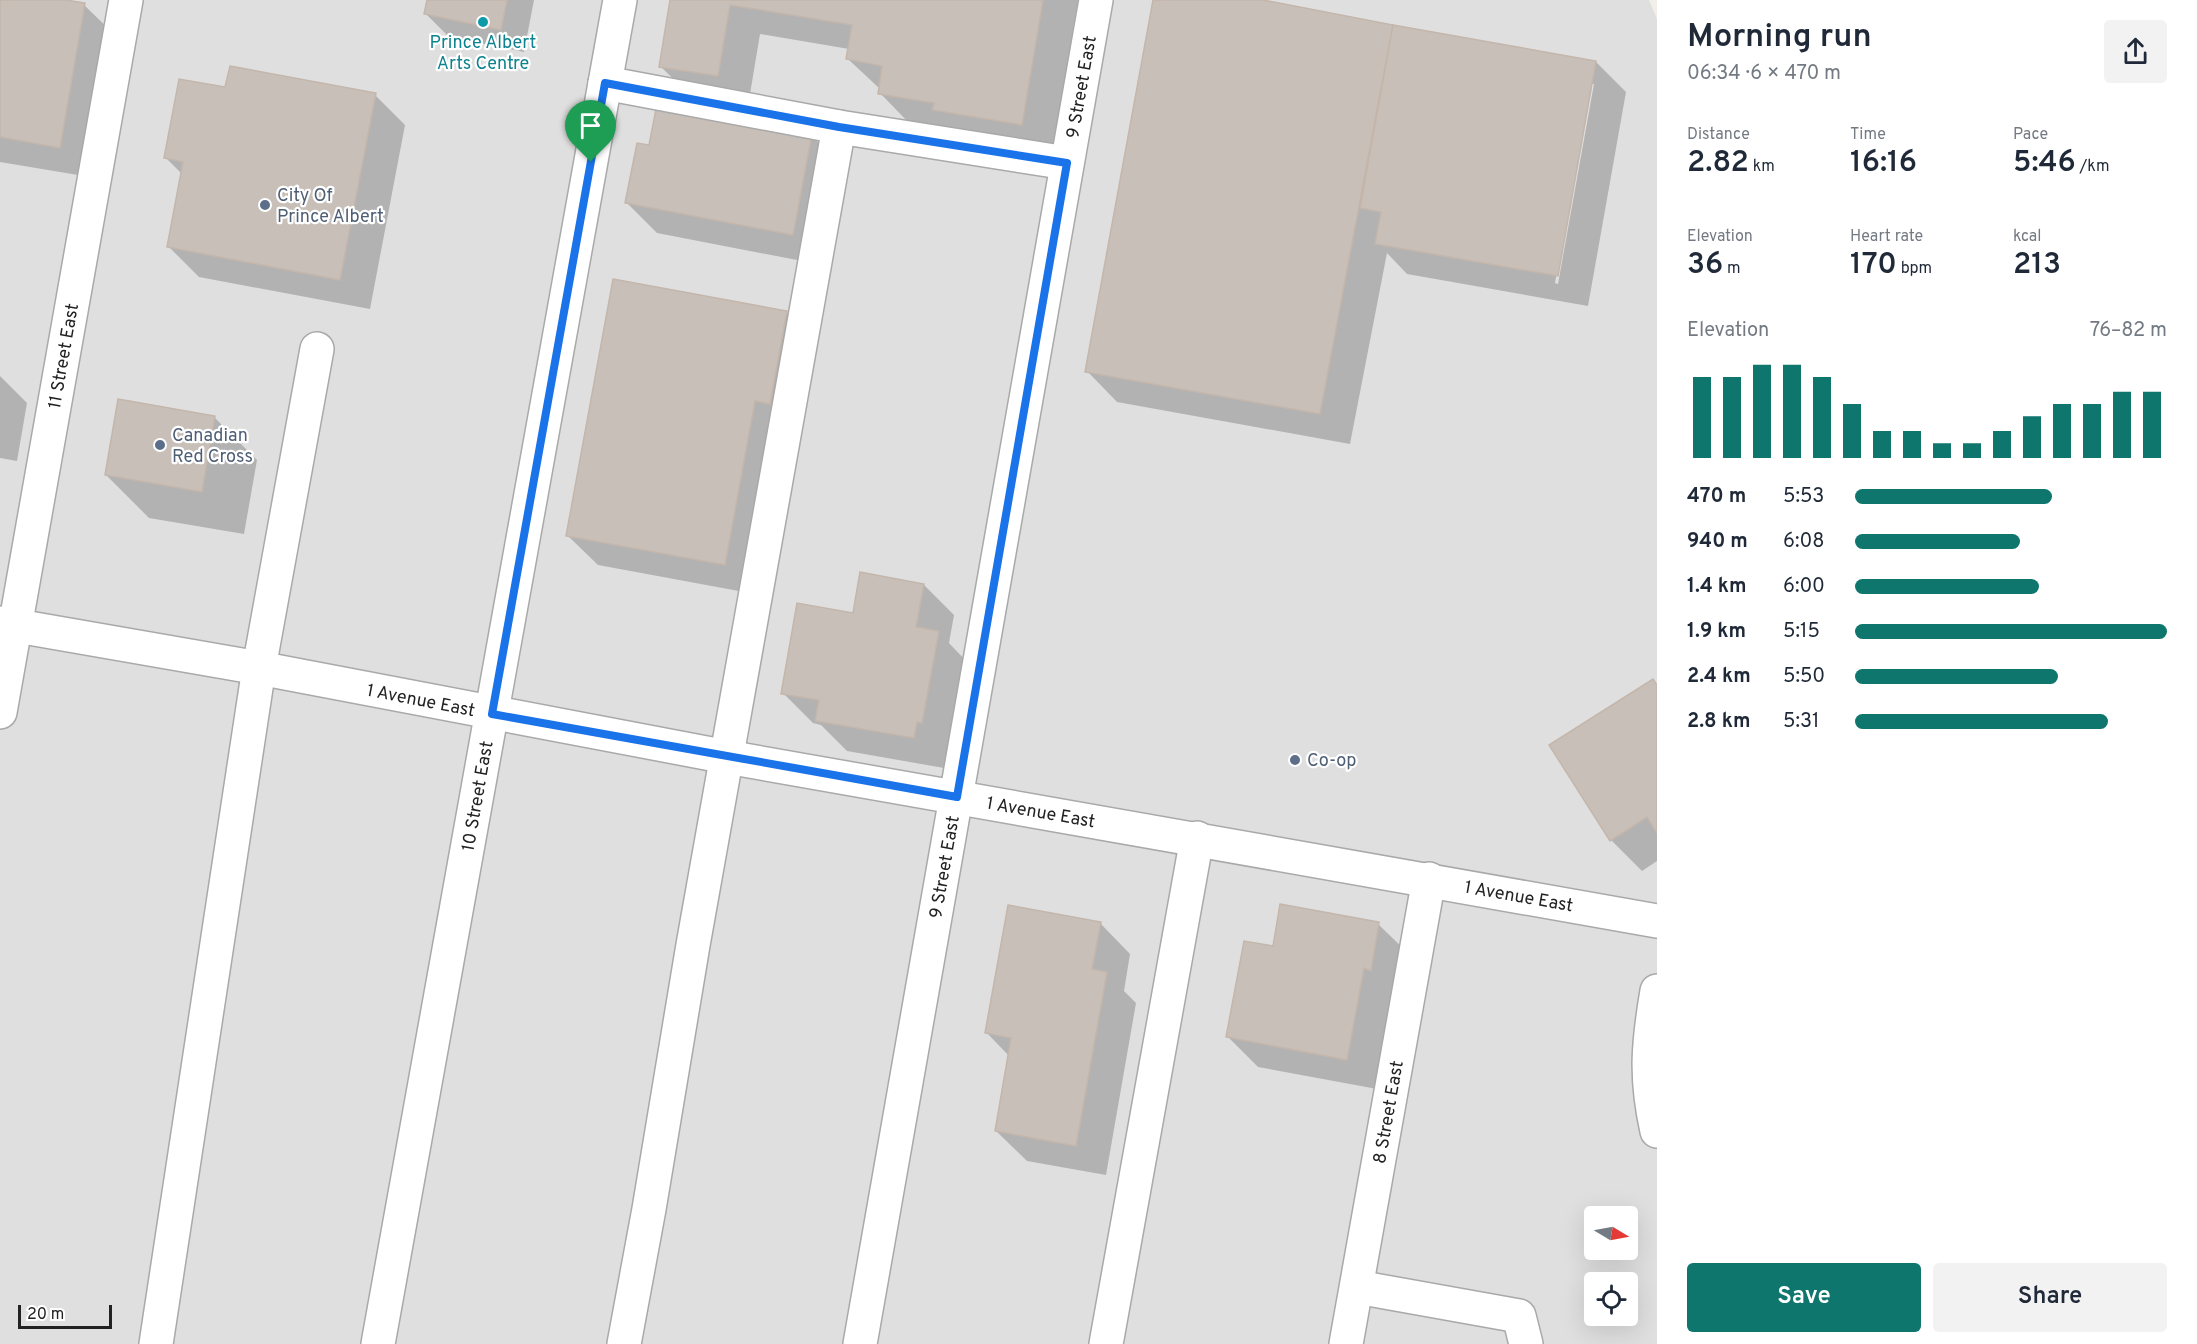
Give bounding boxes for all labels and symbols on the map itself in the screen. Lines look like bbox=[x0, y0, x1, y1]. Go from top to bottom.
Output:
marker: Prince Albert Arts Centre bbox=[476, 15, 490, 29]
place label: Prince Albert Arts Centre bbox=[430, 32, 536, 76]
street label: 9 Street East bbox=[1062, 34, 1103, 140]
pin bbox=[565, 100, 616, 162]
place label: City Of Prince Albert bbox=[277, 185, 384, 229]
marker: City Of Prince Albert bbox=[258, 198, 272, 212]
street label: 11 Street East bbox=[44, 302, 85, 411]
place label: Canadian Red Cross bbox=[172, 425, 253, 469]
marker: Canadian Red Cross bbox=[153, 438, 167, 452]
street label: 1 Avenue East bbox=[365, 680, 477, 723]
street label: 10 Street East bbox=[457, 739, 499, 853]
place label: Co-op bbox=[1307, 750, 1356, 773]
marker: Co-op bbox=[1288, 753, 1302, 767]
street label: 1 Avenue East bbox=[985, 793, 1097, 834]
street label: 9 Street East bbox=[925, 814, 966, 920]
street label: 1 Avenue East bbox=[1463, 877, 1575, 918]
street label: 8 Street East bbox=[1369, 1059, 1410, 1166]
north arrow bbox=[1584, 1206, 1638, 1260]
scale bar bbox=[18, 1302, 112, 1330]

